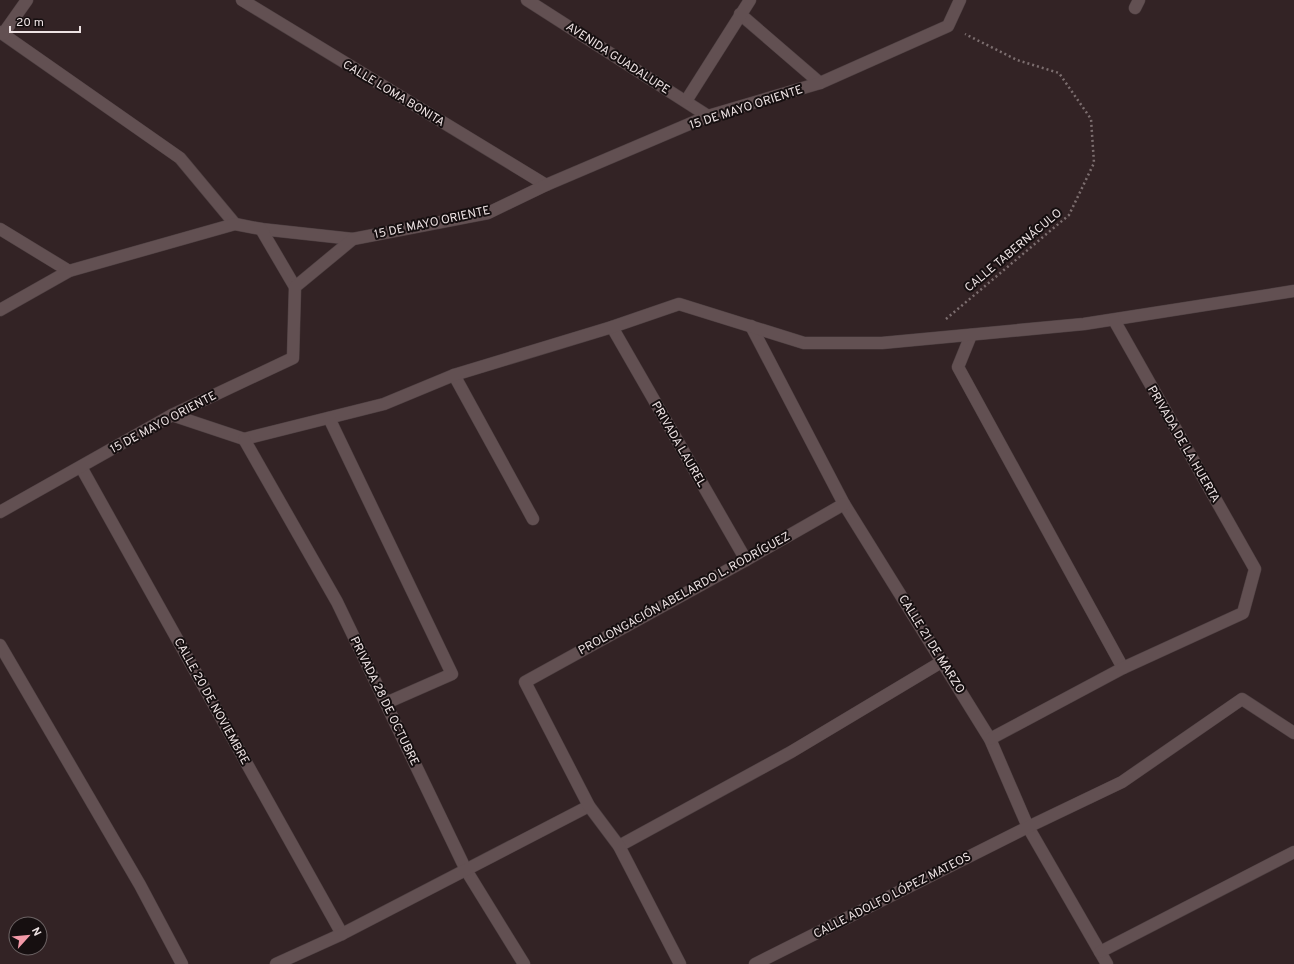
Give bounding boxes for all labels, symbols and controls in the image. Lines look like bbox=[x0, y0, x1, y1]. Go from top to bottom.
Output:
scale bar bbox=[10, 8, 80, 34]
text: 20 m bbox=[16, 15, 44, 31]
street label: AVENIDA GUADALUPE bbox=[562, 19, 672, 98]
street label: CALLE LOMA BONITA bbox=[340, 57, 447, 131]
street label: 15 DE MAYO ORIENTE bbox=[688, 82, 805, 134]
street label: 15 DE MAYO ORIENTE bbox=[373, 203, 492, 243]
street label: CALLE TABERNÁCULO bbox=[962, 205, 1066, 296]
street label: PRIVADA DE LA HUERTA bbox=[1143, 383, 1223, 506]
street label: 15 DE MAYO ORIENTE bbox=[108, 388, 219, 458]
street label: PRIVADA LAUREL bbox=[647, 399, 709, 490]
street label: PROLONGACIÓN ABELARDO L. RODRÍGUEZ bbox=[576, 529, 793, 659]
street label: CALLE 21 DE MARZO bbox=[894, 592, 968, 697]
street label: PRIVADA 28 DE OCTUBRE bbox=[346, 634, 422, 769]
street label: CALLE 20 DE NOVIEMBRE bbox=[170, 635, 253, 768]
street label: CALLE ADOLFO LÓPEZ MATEOS bbox=[811, 849, 974, 943]
north arrow bbox=[8, 916, 48, 956]
text: N bbox=[28, 925, 44, 939]

